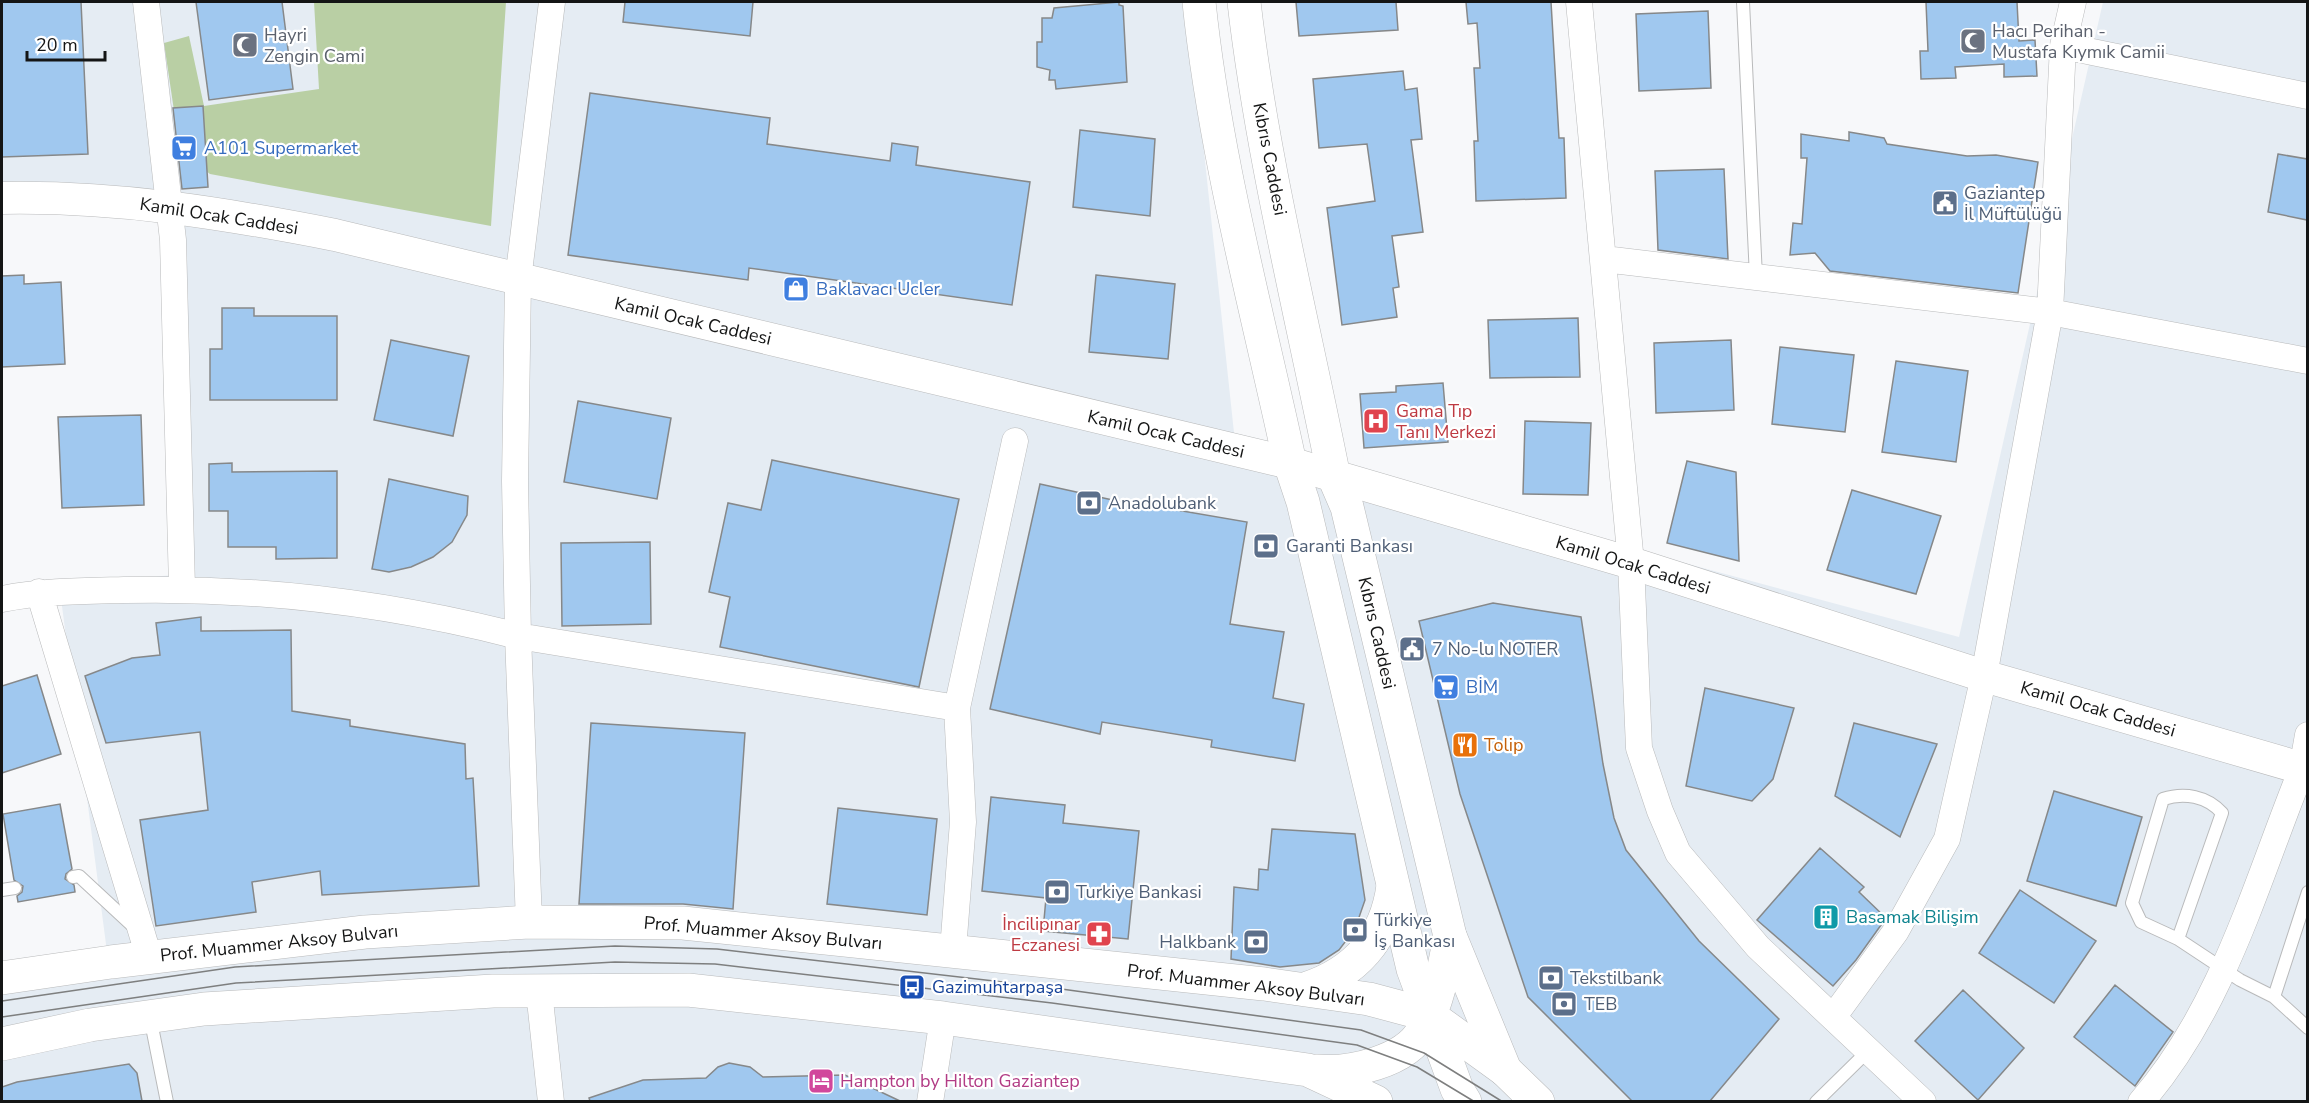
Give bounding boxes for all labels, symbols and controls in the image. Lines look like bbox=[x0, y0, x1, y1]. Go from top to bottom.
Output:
place label: Hacı Perihan - Mustafa Kıymık Camii bbox=[1992, 19, 2165, 64]
place label: Hayri Zengin Cami bbox=[264, 23, 365, 68]
scale bar bbox=[27, 24, 105, 62]
mosque icon: Hacı Perihan - Mustafa Kıymık Camii bbox=[1958, 26, 1988, 56]
mosque icon: Hayri Zengin Cami bbox=[230, 30, 260, 60]
text: 20 m bbox=[36, 33, 78, 57]
street label: Kıbrıs Caddesi bbox=[1247, 100, 1293, 218]
supermarket icon: A101 Supermarket bbox=[169, 133, 199, 163]
place label: A101 Supermarket bbox=[204, 136, 359, 160]
place label: Gaziantep İl Müftülüğü bbox=[1964, 181, 2062, 226]
public building icon: Gaziantep İl Müftülüğü bbox=[1930, 188, 1960, 218]
street label: Kamil Ocak Caddesi bbox=[138, 192, 300, 240]
shop icon: Baklavacı Ucler bbox=[781, 274, 811, 304]
place label: Baklavacı Ucler bbox=[816, 277, 941, 301]
street label: Kamil Ocak Caddesi bbox=[612, 291, 774, 351]
place label: Gama Tıp Tanı Merkezi bbox=[1396, 399, 1496, 444]
street label: Kamil Ocak Caddesi bbox=[1085, 404, 1247, 464]
hospital icon: Gama Tıp Tanı Merkezi bbox=[1361, 406, 1391, 436]
bank icon: Anadolubank bbox=[1074, 488, 1104, 518]
place label: Anadolubank bbox=[1108, 491, 1217, 515]
street label: Kamil Ocak Caddesi bbox=[1553, 530, 1713, 600]
bank icon: Garanti Bankası bbox=[1251, 531, 1281, 561]
place label: Garanti Bankası bbox=[1286, 534, 1413, 558]
street label: Kıbrıs Caddesi bbox=[1352, 574, 1402, 692]
public building icon: 7 No-lu NOTER bbox=[1397, 634, 1427, 664]
place label: 7 No-lu NOTER bbox=[1432, 637, 1558, 661]
supermarket icon: BİM bbox=[1431, 672, 1461, 702]
place label: BİM bbox=[1466, 675, 1498, 699]
street label: Kamil Ocak Caddesi bbox=[2018, 675, 2178, 743]
restaurant icon: Tolip bbox=[1450, 730, 1480, 760]
place label: Tolip bbox=[1484, 733, 1523, 757]
bank icon: Turkiye Bankasi bbox=[1042, 877, 1072, 907]
place label: Turkiye Bankasi bbox=[1076, 880, 1202, 904]
building icon: Basamak Bilişim bbox=[1811, 902, 1841, 932]
place label: Basamak Bilişim bbox=[1846, 905, 1979, 929]
place label: Türkiye İş Bankası bbox=[1374, 908, 1455, 953]
street label: Prof. Muammer Aksoy Bulvarı bbox=[643, 911, 883, 955]
place label: İncilipınar Eczanesi bbox=[1002, 912, 1081, 957]
bank icon: Türkiye İş Bankası bbox=[1340, 915, 1370, 945]
street label: Prof. Muammer Aksoy Bulvarı bbox=[159, 919, 399, 967]
pharmacy icon: İncilipınar Eczanesi bbox=[1084, 919, 1114, 949]
bank icon: Halkbank bbox=[1241, 927, 1271, 957]
place label: Halkbank bbox=[1159, 930, 1237, 954]
street label: Prof. Muammer Aksoy Bulvarı bbox=[1126, 959, 1366, 1011]
bank icon: Tekstilbank bbox=[1536, 963, 1566, 993]
place label: Tekstilbank bbox=[1570, 966, 1663, 990]
bus stop icon: Gazimuhtarpaşa bbox=[897, 972, 927, 1002]
place label: Gazimuhtarpaşa bbox=[932, 975, 1063, 999]
bank icon: TEB bbox=[1549, 989, 1579, 1019]
place label: TEB bbox=[1584, 992, 1618, 1016]
hotel icon: Hampton by Hilton Gaziantep bbox=[806, 1066, 836, 1096]
place label: Hampton by Hilton Gaziantep bbox=[840, 1069, 1080, 1093]

